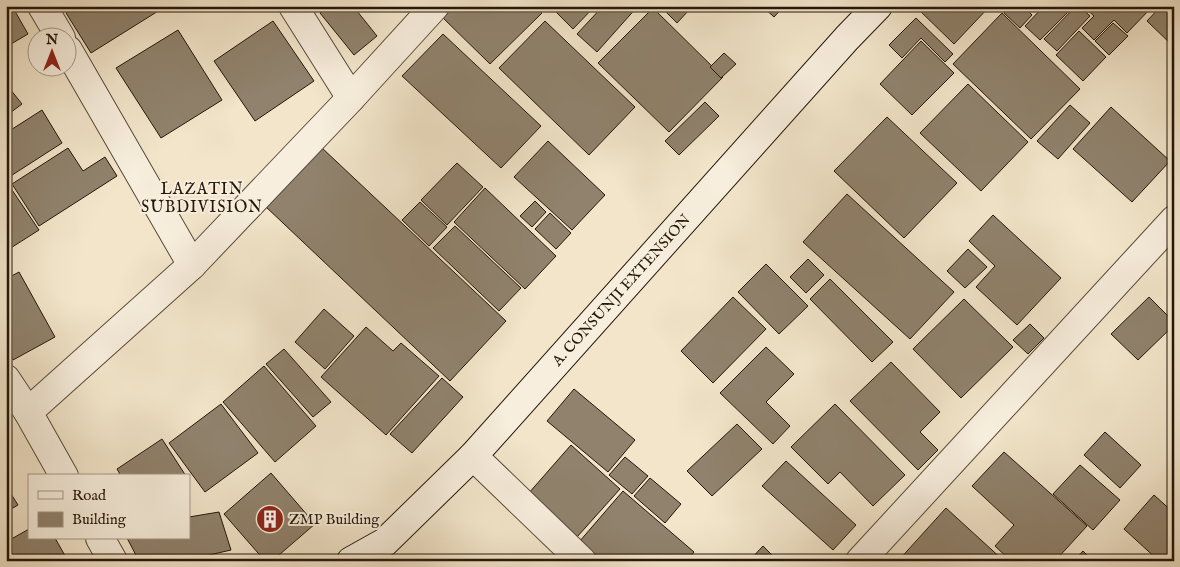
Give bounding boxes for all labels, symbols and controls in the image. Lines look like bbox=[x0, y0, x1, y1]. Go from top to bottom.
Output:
north arrow bbox=[28, 28, 78, 78]
text: N bbox=[45, 31, 58, 49]
district label: LAZATIN SUBDIVISION bbox=[141, 180, 263, 218]
street label: A. CONSUNJI EXTENSION bbox=[547, 210, 695, 371]
legend bbox=[28, 474, 190, 540]
text: Road bbox=[72, 486, 107, 505]
building icon: ZMP Building bbox=[255, 504, 285, 534]
text: Building bbox=[72, 510, 127, 529]
place label: ZMP Building bbox=[289, 510, 380, 529]

